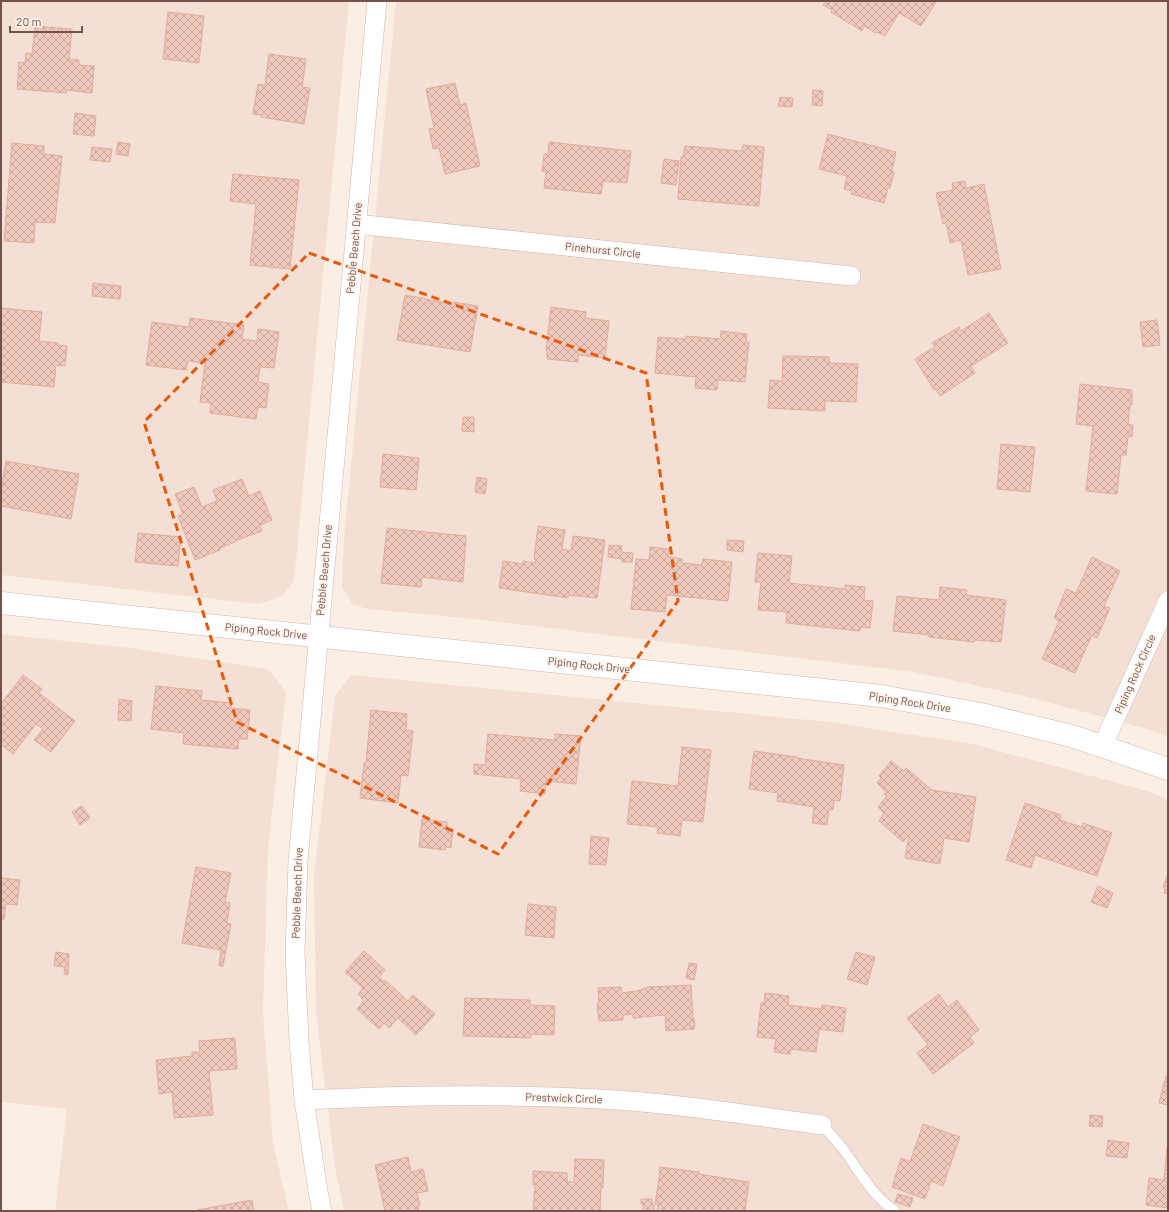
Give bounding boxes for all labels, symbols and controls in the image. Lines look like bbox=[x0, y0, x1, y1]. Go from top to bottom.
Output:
scale bar bbox=[10, 8, 82, 34]
text: 20 m bbox=[16, 14, 42, 28]
street label: Pebble Beach Drive bbox=[343, 202, 364, 294]
street label: Pinehurst Circle bbox=[565, 239, 642, 260]
street label: Pebble Beach Drive bbox=[313, 524, 334, 616]
street label: Piping Rock Drive bbox=[224, 620, 308, 641]
street label: Piping Rock Circle bbox=[1111, 632, 1158, 716]
street label: Piping Rock Drive bbox=[547, 654, 631, 675]
street label: Piping Rock Drive bbox=[868, 689, 952, 714]
street label: Pebble Beach Drive bbox=[288, 847, 305, 939]
street label: Prestwick Circle bbox=[525, 1090, 603, 1105]

